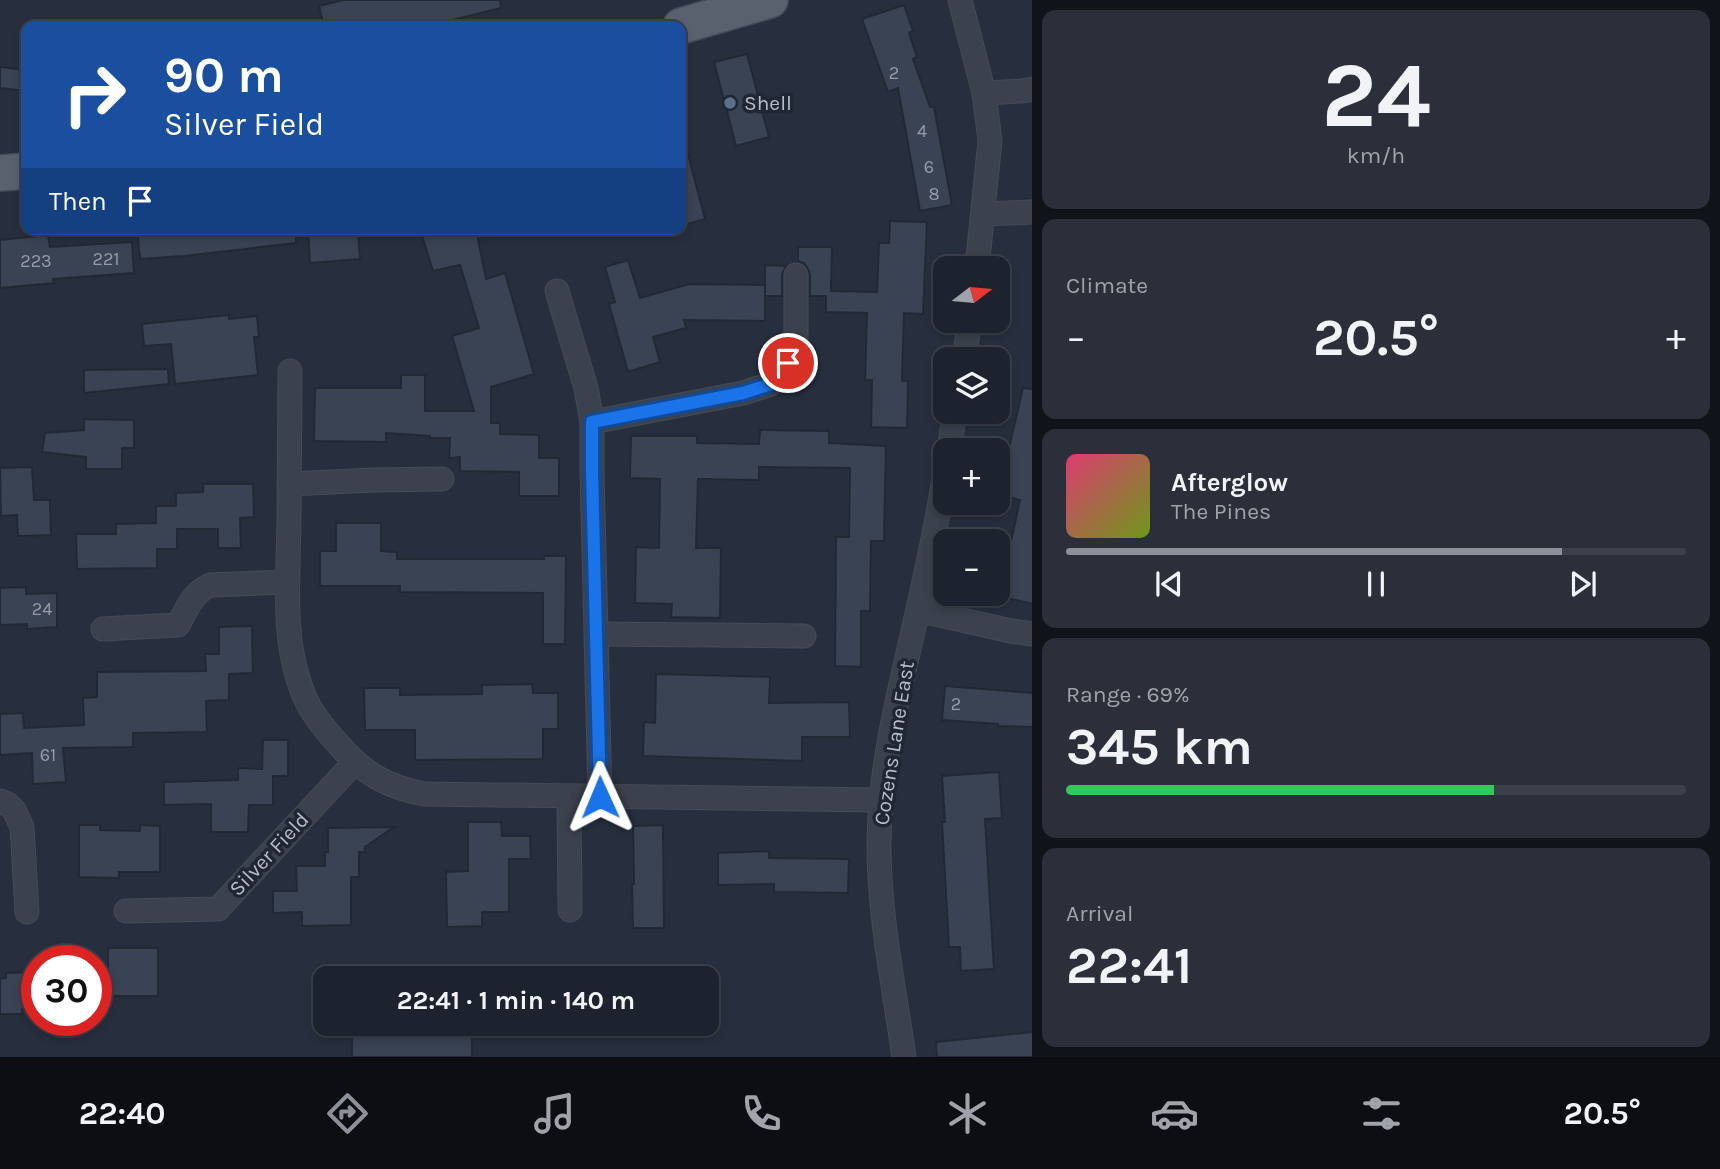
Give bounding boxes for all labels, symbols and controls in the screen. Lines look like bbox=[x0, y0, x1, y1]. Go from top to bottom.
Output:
text: 24 bbox=[1321, 43, 1431, 149]
text: 90 m bbox=[164, 47, 284, 104]
icon: right bbox=[49, 49, 140, 140]
house number: 2 bbox=[889, 62, 899, 84]
place label: Shell bbox=[744, 91, 792, 115]
marker: Shell bbox=[722, 95, 738, 111]
text: Silver Field bbox=[164, 106, 324, 143]
house number: 4 bbox=[917, 120, 927, 142]
text: km/h bbox=[1347, 142, 1405, 169]
house number: 6 bbox=[924, 156, 934, 178]
icon: arrive bbox=[121, 182, 159, 220]
house number: 8 bbox=[928, 183, 940, 205]
text: Then bbox=[49, 186, 107, 217]
house number: 221 bbox=[93, 248, 119, 270]
house number: 223 bbox=[20, 250, 52, 272]
north arrow bbox=[933, 256, 1010, 332]
map controls bbox=[933, 256, 1010, 606]
text: Climate bbox=[1066, 272, 1148, 299]
text: 20.5° bbox=[1313, 307, 1439, 368]
text: − bbox=[1066, 315, 1086, 360]
text: + bbox=[1666, 315, 1686, 360]
pin bbox=[758, 333, 818, 393]
icon: arrive bbox=[769, 344, 807, 382]
button: layers bbox=[933, 347, 1010, 424]
button: + bbox=[933, 438, 1010, 515]
text: Afterglow bbox=[1171, 467, 1288, 498]
text: The Pines bbox=[1171, 498, 1271, 525]
button: − bbox=[933, 529, 1010, 606]
icon: previous bbox=[1150, 565, 1188, 603]
icon: pause bbox=[1357, 565, 1395, 603]
icon: next bbox=[1564, 565, 1602, 603]
house number: 24 bbox=[32, 598, 52, 620]
street label: Cozens Lane East bbox=[869, 659, 919, 827]
text: Range · 69% bbox=[1066, 681, 1190, 708]
house number: 2 bbox=[951, 693, 961, 715]
text: 345 km bbox=[1066, 716, 1253, 777]
house number: 61 bbox=[40, 744, 56, 766]
position arrow bbox=[563, 760, 637, 834]
street label: Silver Field bbox=[224, 807, 314, 901]
text: Arrival bbox=[1066, 900, 1133, 927]
text: 22:41 bbox=[1066, 935, 1192, 996]
speed limit sign: 30 bbox=[21, 945, 112, 1036]
text: 22:41 · 1 min · 140 m bbox=[397, 985, 635, 1016]
icon: directions bbox=[323, 1089, 372, 1138]
icon: music bbox=[530, 1089, 579, 1138]
icon: phone bbox=[737, 1089, 786, 1138]
icon: climate bbox=[943, 1089, 992, 1138]
icon: car bbox=[1150, 1089, 1199, 1138]
icon: filters bbox=[1357, 1089, 1406, 1138]
text: 22:40 bbox=[79, 1095, 165, 1132]
text: 20.5° bbox=[1564, 1095, 1641, 1132]

